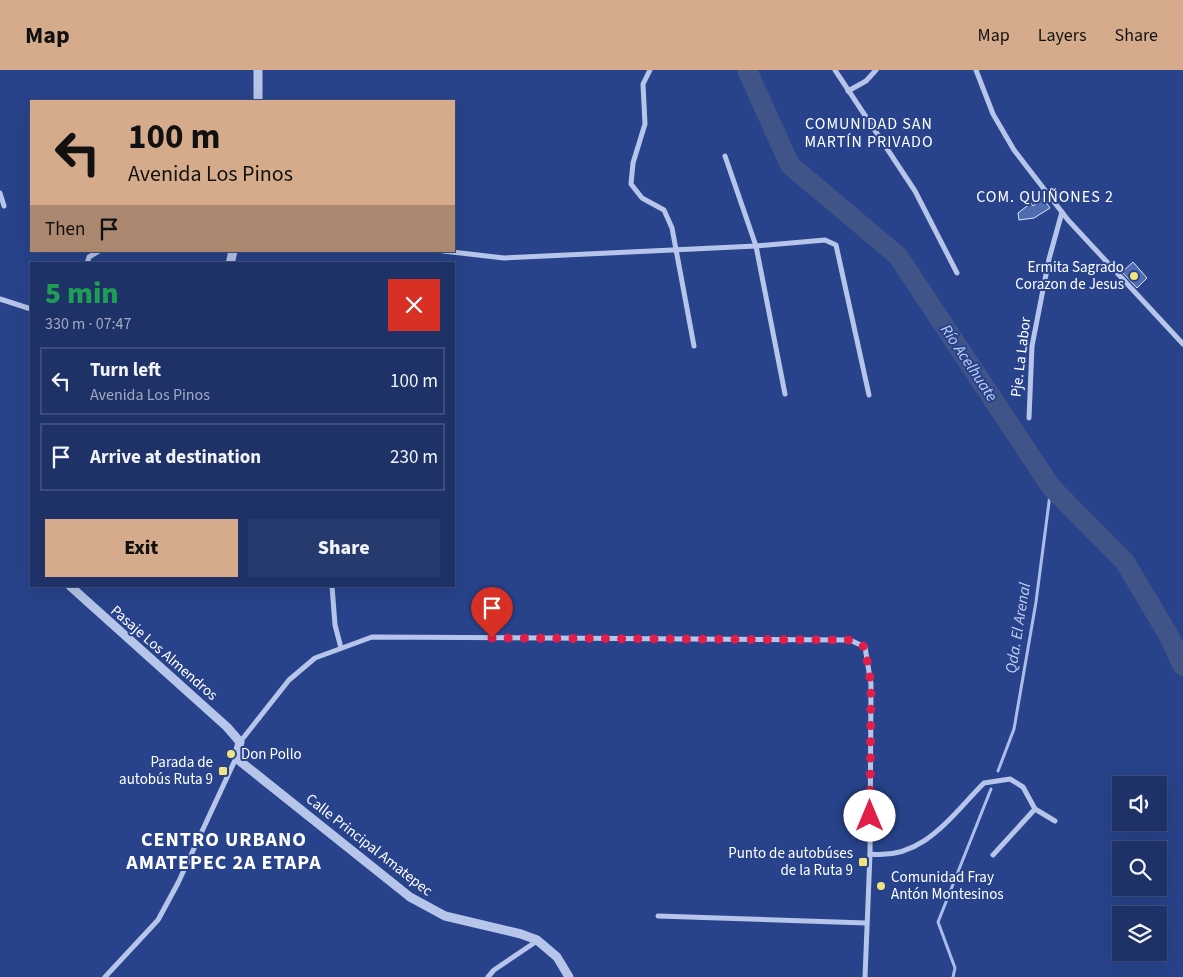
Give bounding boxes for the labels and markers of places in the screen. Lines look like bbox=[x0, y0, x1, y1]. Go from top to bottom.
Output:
place label: Ermita Sagrado Corazon de Jesus bbox=[1015, 257, 1124, 295]
marker: Ermita Sagrado Corazon de Jesus bbox=[1128, 270, 1140, 282]
pin bbox=[471, 587, 513, 638]
place label: Don Pollo bbox=[241, 744, 302, 765]
marker: Don Pollo bbox=[225, 748, 237, 760]
place label: Parada de autobús Ruta 9 bbox=[119, 752, 213, 790]
marker: Parada de autobús Ruta 9 bbox=[217, 765, 229, 777]
place label: Punto de autobúses de la Ruta 9 bbox=[728, 843, 853, 881]
marker: Punto de autobúses de la Ruta 9 bbox=[857, 856, 869, 868]
place label: Comunidad Fray Antón Montesinos bbox=[891, 867, 1004, 905]
marker: Comunidad Fray Antón Montesinos bbox=[875, 880, 887, 892]

